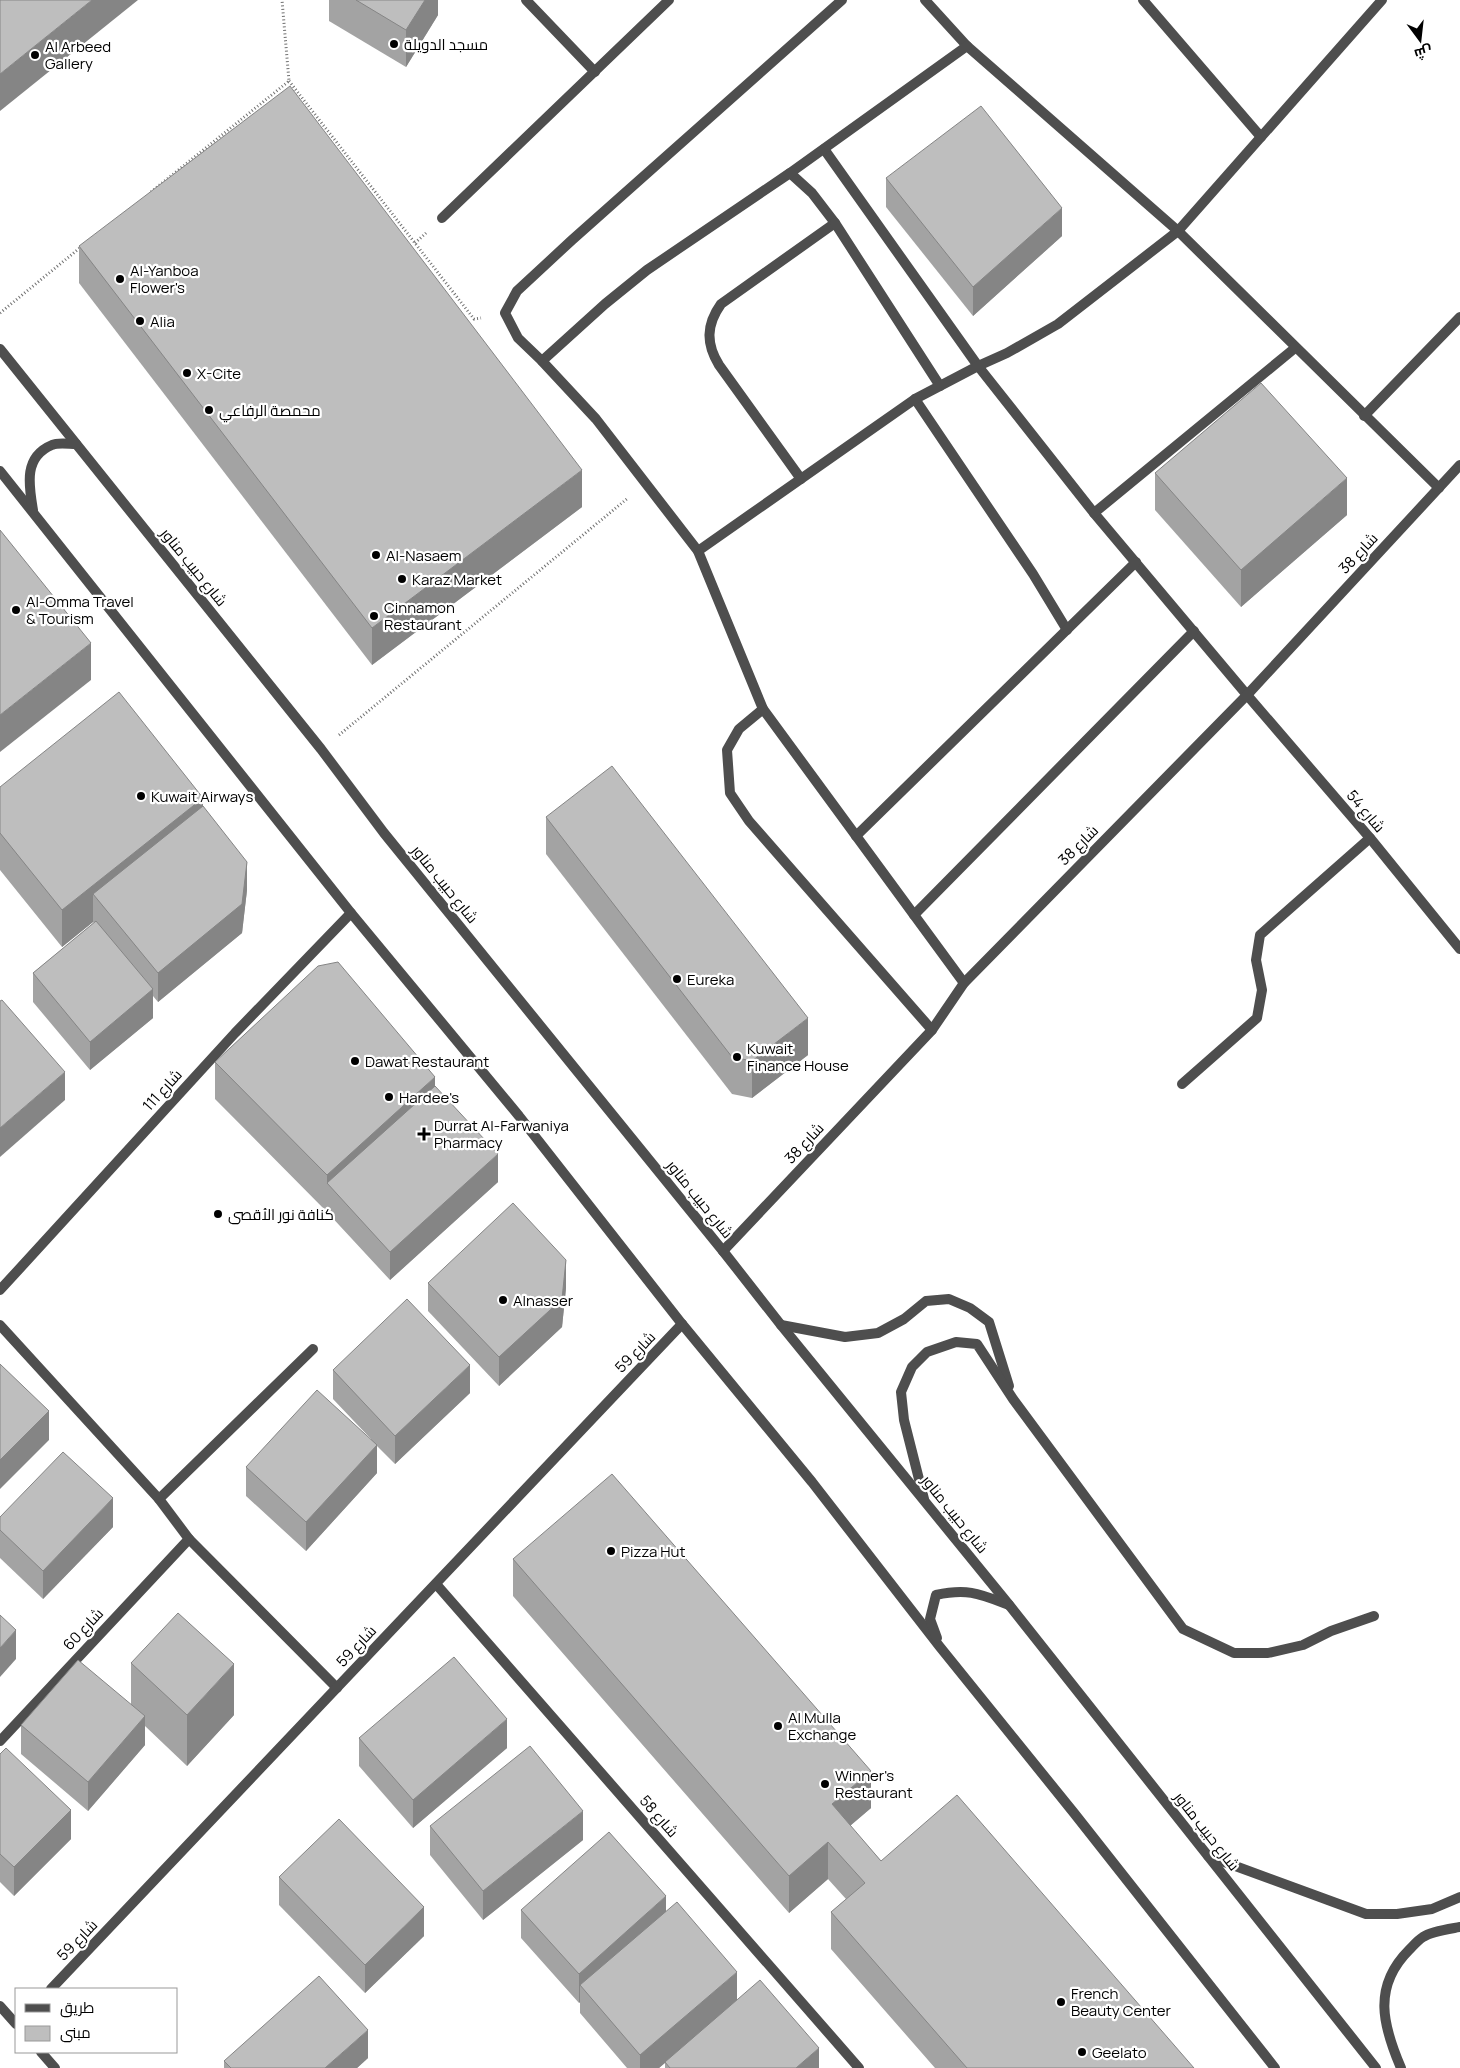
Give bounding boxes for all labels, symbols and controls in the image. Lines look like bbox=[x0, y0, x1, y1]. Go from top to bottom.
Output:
north arrow bbox=[1395, 15, 1445, 65]
place label: مسجد الدويلة bbox=[404, 34, 488, 55]
place label: Al Arbeed Gallery bbox=[45, 36, 111, 74]
marker: مسجد الدويلة bbox=[388, 38, 400, 50]
text: ش bbox=[1412, 42, 1435, 65]
marker: Al Arbeed Gallery bbox=[29, 49, 41, 61]
place label: Al-Yanboa Flower's bbox=[130, 260, 199, 298]
marker: Al-Yanboa Flower's bbox=[114, 273, 126, 285]
place label: Alia bbox=[150, 311, 175, 332]
marker: Alia bbox=[134, 315, 146, 327]
place label: X-Cite bbox=[197, 363, 241, 384]
marker: X-Cite bbox=[181, 367, 193, 379]
place label: محمصة الرفاعي bbox=[219, 400, 321, 423]
marker: محمصة الرفاعي bbox=[203, 404, 215, 416]
street label: شارع حبيب مناور bbox=[155, 523, 232, 611]
street label: شارع 38 bbox=[1334, 528, 1383, 579]
place label: Al-Nasaem bbox=[386, 545, 461, 566]
marker: Al-Nasaem bbox=[370, 549, 382, 561]
place label: Karaz Market bbox=[412, 569, 502, 590]
marker: Karaz Market bbox=[396, 573, 408, 585]
place label: Al-Omma Travel & Tourism bbox=[26, 591, 134, 629]
place label: Cinnamon Restaurant bbox=[384, 597, 462, 635]
marker: Al-Omma Travel & Tourism bbox=[10, 604, 22, 616]
marker: Cinnamon Restaurant bbox=[368, 610, 380, 622]
street label: شارع 54 bbox=[1341, 785, 1390, 837]
place label: Kuwait Airways bbox=[151, 786, 253, 807]
marker: Kuwait Airways bbox=[135, 790, 147, 802]
street label: شارع 38 bbox=[1053, 820, 1103, 870]
street label: شارع حبيب مناور bbox=[406, 840, 483, 928]
place label: Eureka bbox=[687, 969, 734, 990]
marker: Eureka bbox=[671, 973, 683, 985]
place label: Kuwait Finance House bbox=[747, 1038, 849, 1076]
place label: Dawat Restaurant bbox=[365, 1051, 489, 1072]
marker: Kuwait Finance House bbox=[731, 1051, 743, 1063]
marker: Dawat Restaurant bbox=[349, 1055, 361, 1067]
street label: شارع 111 bbox=[138, 1065, 187, 1116]
place label: Hardee's bbox=[399, 1087, 459, 1108]
marker: Hardee's bbox=[383, 1091, 395, 1103]
place label: Durrat Al-Farwaniya Pharmacy bbox=[434, 1115, 569, 1153]
street label: شارع 38 bbox=[780, 1118, 829, 1169]
marker: Durrat Al-Farwaniya Pharmacy bbox=[418, 1128, 430, 1140]
street label: شارع حبيب مناور bbox=[661, 1155, 738, 1243]
place label: كنافة نور الأقصى bbox=[228, 1204, 334, 1225]
marker: كنافة نور الأقصى bbox=[212, 1208, 224, 1220]
place label: Alnasser bbox=[513, 1290, 574, 1311]
marker: Alnasser bbox=[497, 1294, 509, 1306]
street label: شارع 59 bbox=[610, 1327, 661, 1378]
street label: شارع حبيب مناور bbox=[916, 1470, 993, 1558]
place label: Pizza Hut bbox=[621, 1541, 686, 1562]
marker: Pizza Hut bbox=[605, 1545, 617, 1557]
street label: شارع 60 bbox=[58, 1603, 109, 1655]
street label: شارع 59 bbox=[331, 1621, 381, 1672]
place label: Al Mulla Exchange bbox=[788, 1707, 856, 1745]
marker: Al Mulla Exchange bbox=[772, 1720, 784, 1732]
place label: Winner's Restaurant bbox=[835, 1765, 913, 1803]
marker: Winner's Restaurant bbox=[819, 1778, 831, 1790]
street label: شارع حبيب مناور bbox=[1168, 1786, 1245, 1876]
street label: شارع 58 bbox=[634, 1790, 683, 1842]
street label: شارع 59 bbox=[52, 1915, 103, 1966]
place label: French Beauty Center bbox=[1071, 1983, 1171, 2021]
legend bbox=[15, 1988, 178, 2053]
marker: French Beauty Center bbox=[1055, 1996, 1067, 2008]
text: طريق bbox=[60, 1997, 94, 2018]
text: مبنى bbox=[60, 2022, 91, 2043]
place label: Geelato bbox=[1092, 2042, 1147, 2063]
marker: Geelato bbox=[1076, 2046, 1088, 2058]

